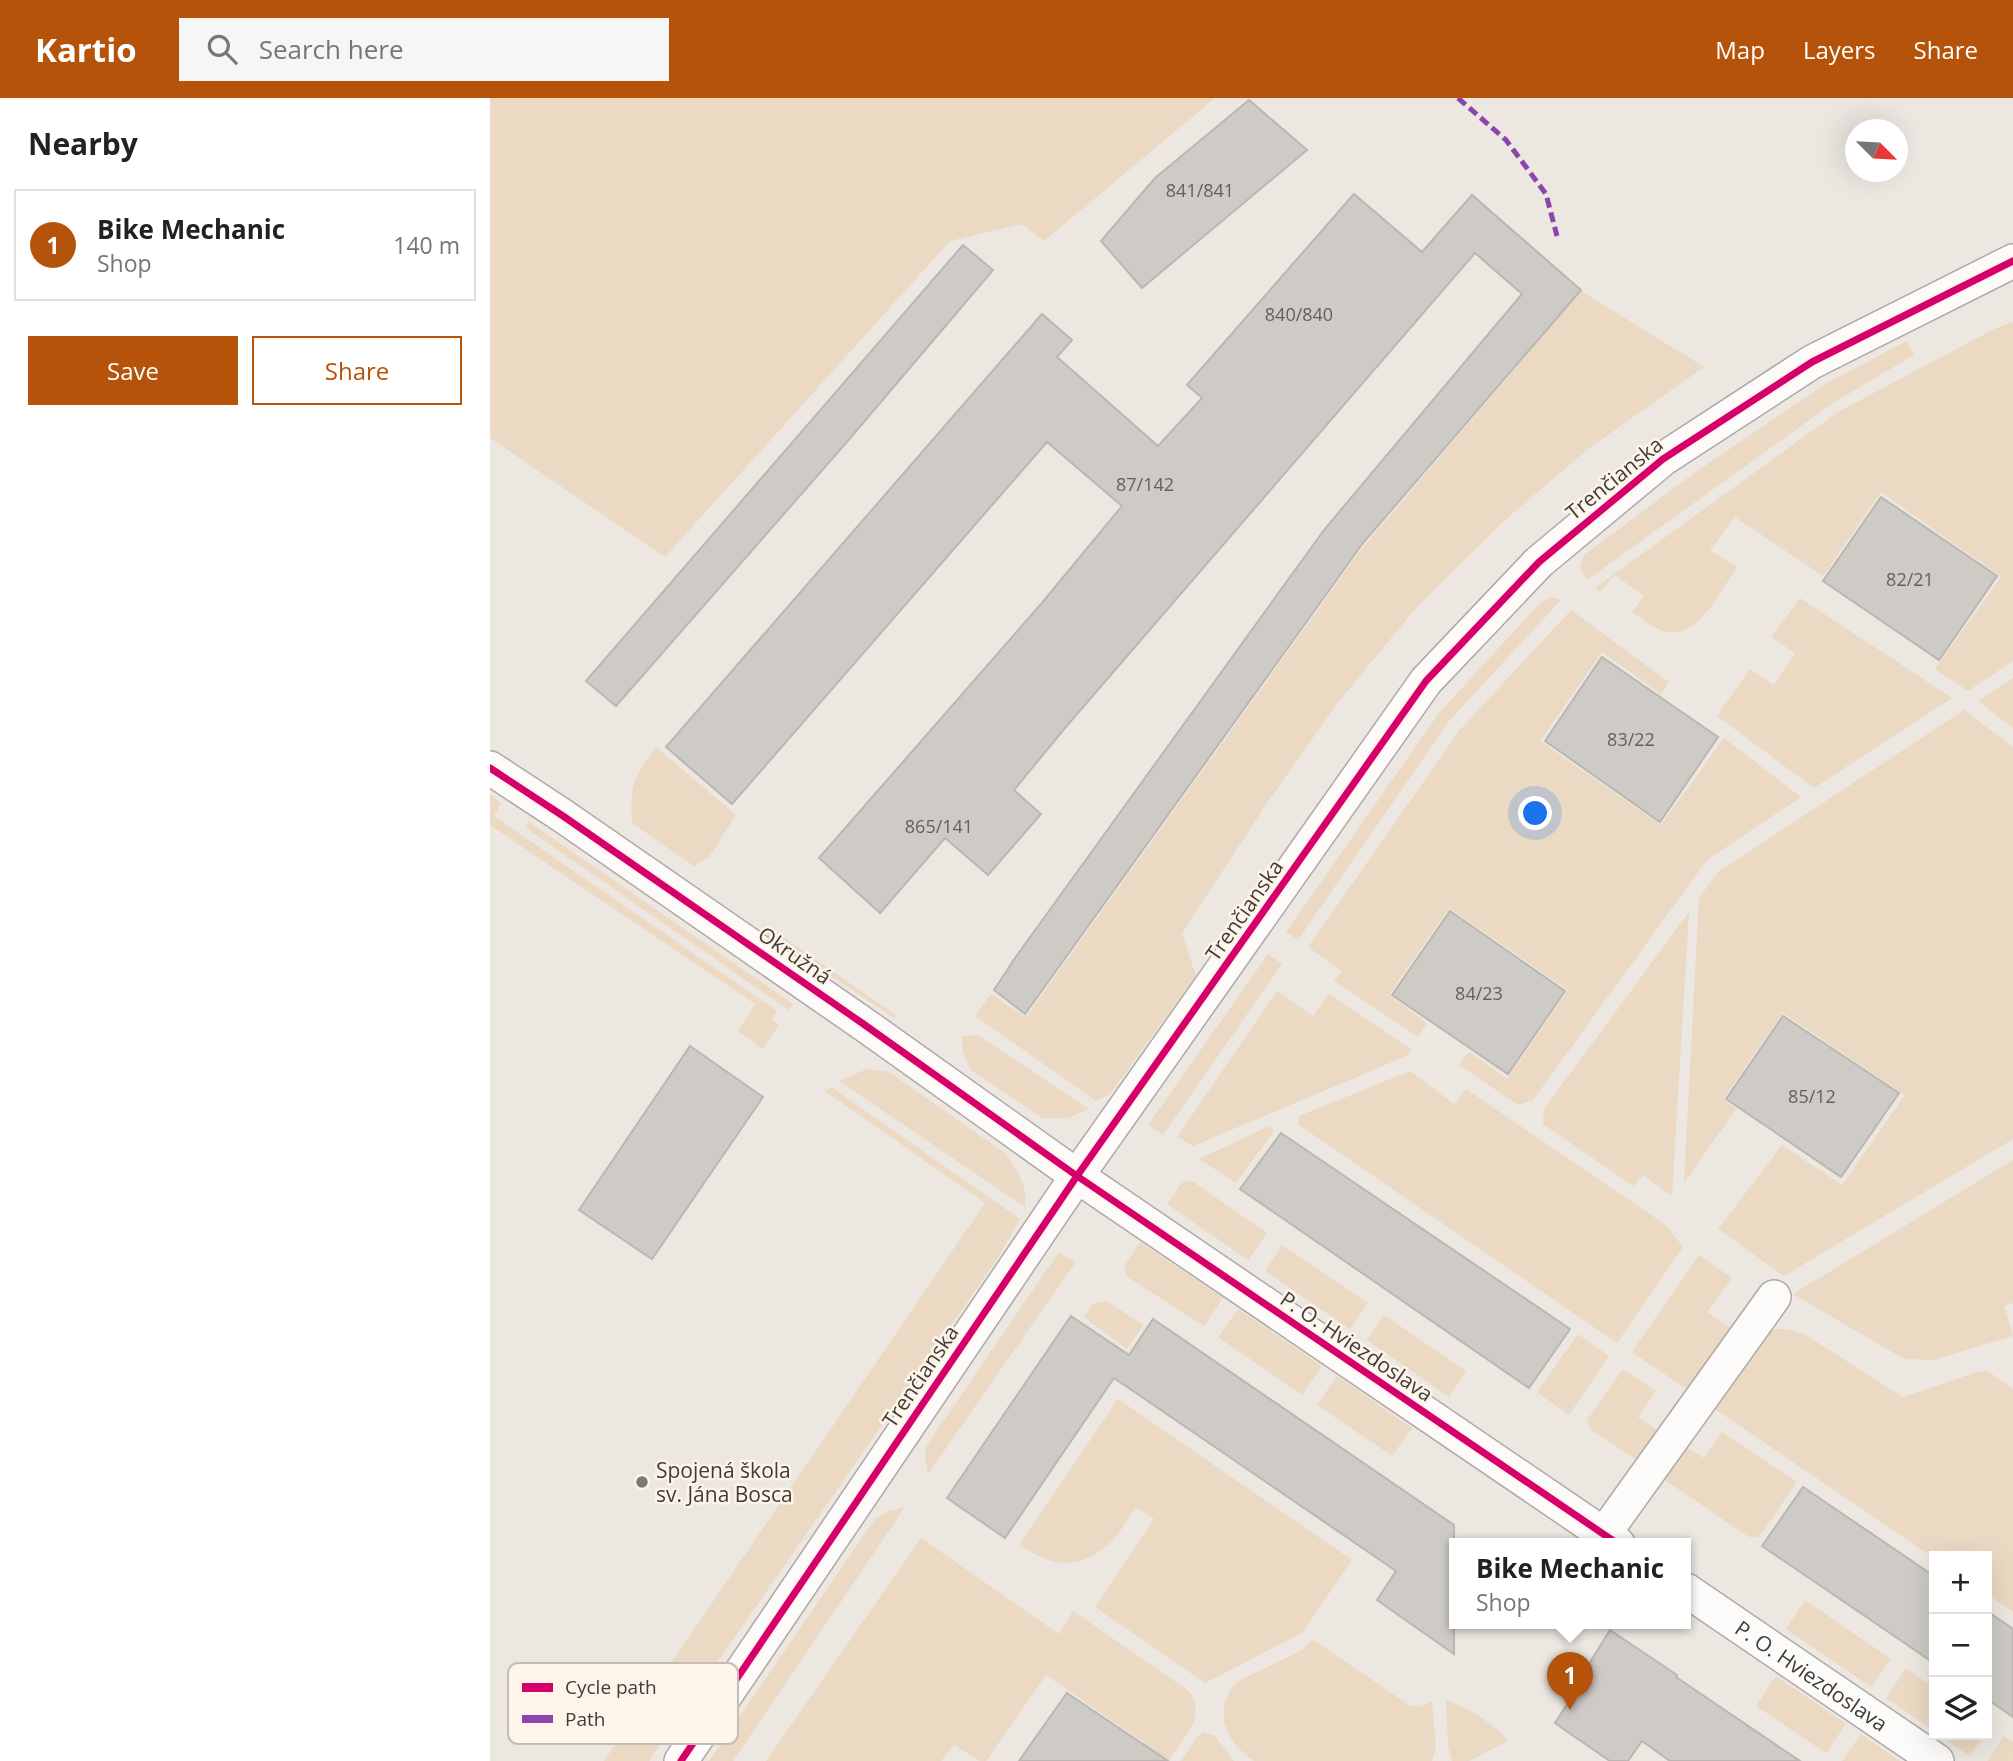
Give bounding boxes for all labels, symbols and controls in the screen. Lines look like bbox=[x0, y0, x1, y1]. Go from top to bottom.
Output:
search box bbox=[179, 18, 669, 81]
text: Kartio bbox=[35, 27, 137, 72]
icon: search bbox=[203, 30, 241, 68]
text: Search here bbox=[259, 31, 404, 67]
text: Map bbox=[1715, 33, 1765, 66]
text: Layers bbox=[1803, 33, 1876, 66]
text: Share bbox=[1914, 33, 1978, 66]
north arrow bbox=[1845, 119, 1908, 182]
text: Nearby bbox=[28, 123, 138, 164]
house number: 841/841 bbox=[1166, 178, 1234, 202]
text: Bike Mechanic bbox=[97, 211, 285, 247]
text: 1 bbox=[46, 229, 60, 261]
text: 140 m bbox=[393, 229, 460, 261]
text: Shop bbox=[97, 247, 152, 279]
house number: 840/840 bbox=[1265, 302, 1333, 326]
button: Save bbox=[28, 336, 238, 405]
button: Share bbox=[252, 336, 462, 405]
street label: Trenčianska bbox=[1560, 430, 1668, 526]
house number: 87/142 bbox=[1116, 472, 1174, 496]
house number: 82/21 bbox=[1886, 567, 1934, 591]
house number: 83/22 bbox=[1607, 727, 1655, 751]
your location bbox=[1518, 796, 1552, 830]
house number: 865/141 bbox=[905, 814, 973, 838]
street label: Trenčianska bbox=[1199, 854, 1289, 966]
street label: Okružná bbox=[753, 920, 837, 990]
house number: 84/23 bbox=[1455, 981, 1503, 1005]
house number: 85/12 bbox=[1788, 1084, 1836, 1108]
street label: P. O. Hviezdoslava bbox=[1275, 1284, 1439, 1408]
street label: Trenčianska bbox=[876, 1319, 964, 1433]
place label: Spojená škola sv. Jána Bosca bbox=[656, 1456, 793, 1508]
marker: Spojená škola sv. Jána Bosca bbox=[634, 1474, 650, 1490]
popup bbox=[1449, 1538, 1691, 1629]
text: Bike Mechanic bbox=[1476, 1550, 1664, 1586]
map controls bbox=[1929, 1551, 1992, 1740]
button: + bbox=[1929, 1551, 1992, 1614]
text: Shop bbox=[1476, 1586, 1531, 1618]
street label: P. O. Hviezdoslava bbox=[1730, 1614, 1893, 1737]
button: − bbox=[1929, 1614, 1992, 1677]
pin: 1 bbox=[1547, 1652, 1593, 1710]
legend bbox=[508, 1663, 738, 1744]
text: Cycle path bbox=[565, 1674, 657, 1700]
button: layers bbox=[1929, 1677, 1992, 1740]
text: Path bbox=[565, 1706, 605, 1732]

